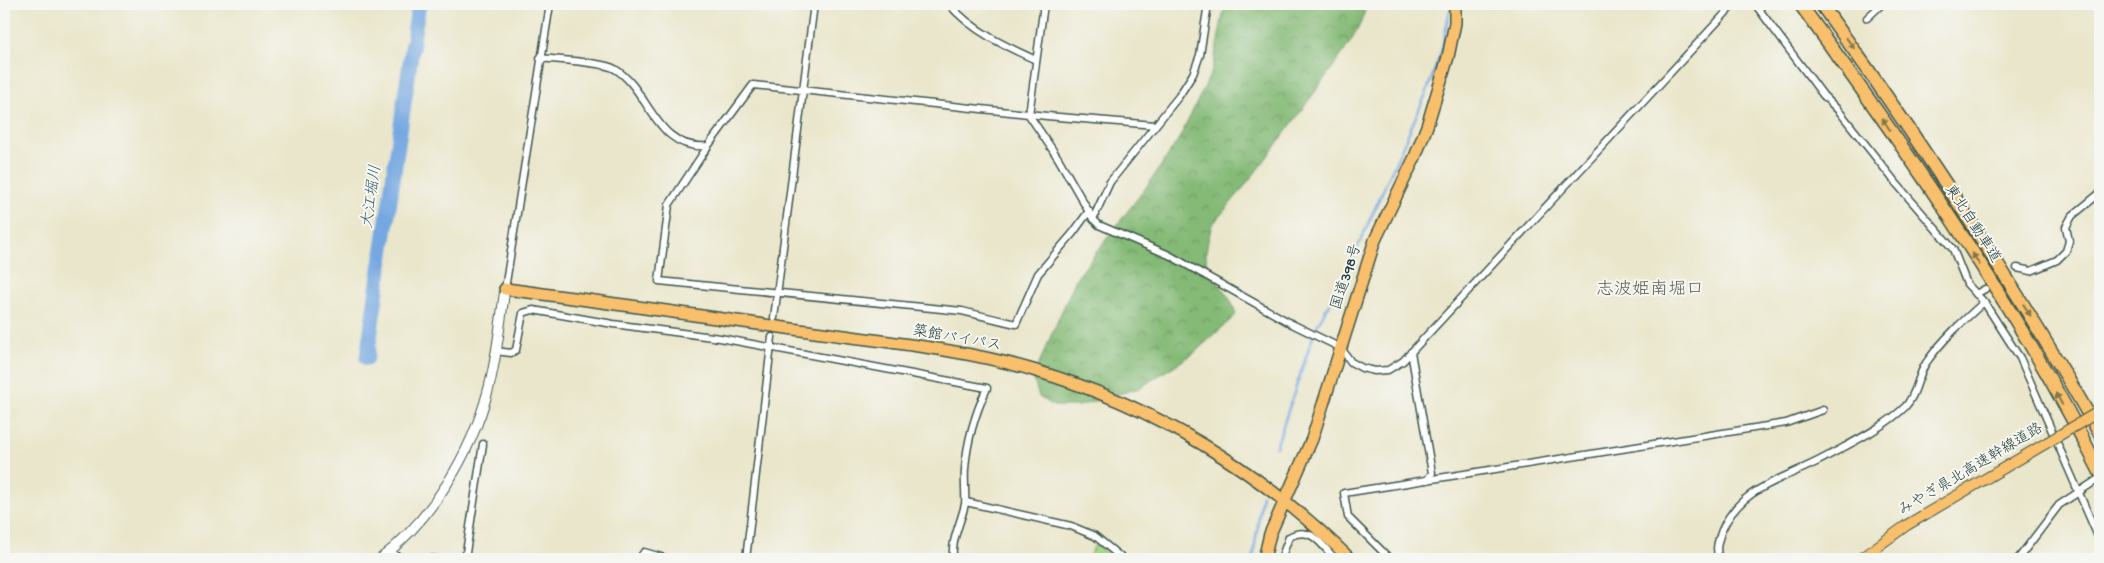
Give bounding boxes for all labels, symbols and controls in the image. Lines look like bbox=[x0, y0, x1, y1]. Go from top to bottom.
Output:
one-way arrow bbox=[1845, 36, 1855, 50]
one-way arrow bbox=[1881, 117, 1891, 131]
water label: 大江堀川 bbox=[358, 164, 387, 230]
street label: 東北自動車道 bbox=[1940, 181, 2005, 267]
street label: 国道398号 bbox=[1328, 242, 1366, 312]
one-way arrow bbox=[1972, 253, 1981, 266]
district label: 志波姫南堀口 bbox=[1596, 279, 1704, 301]
one-way arrow bbox=[2022, 303, 2032, 316]
street label: 築館バイパス bbox=[911, 321, 1003, 356]
one-way arrow bbox=[2055, 392, 2064, 406]
street label: みやぎ県北高速幹線道路 bbox=[1895, 419, 2046, 520]

